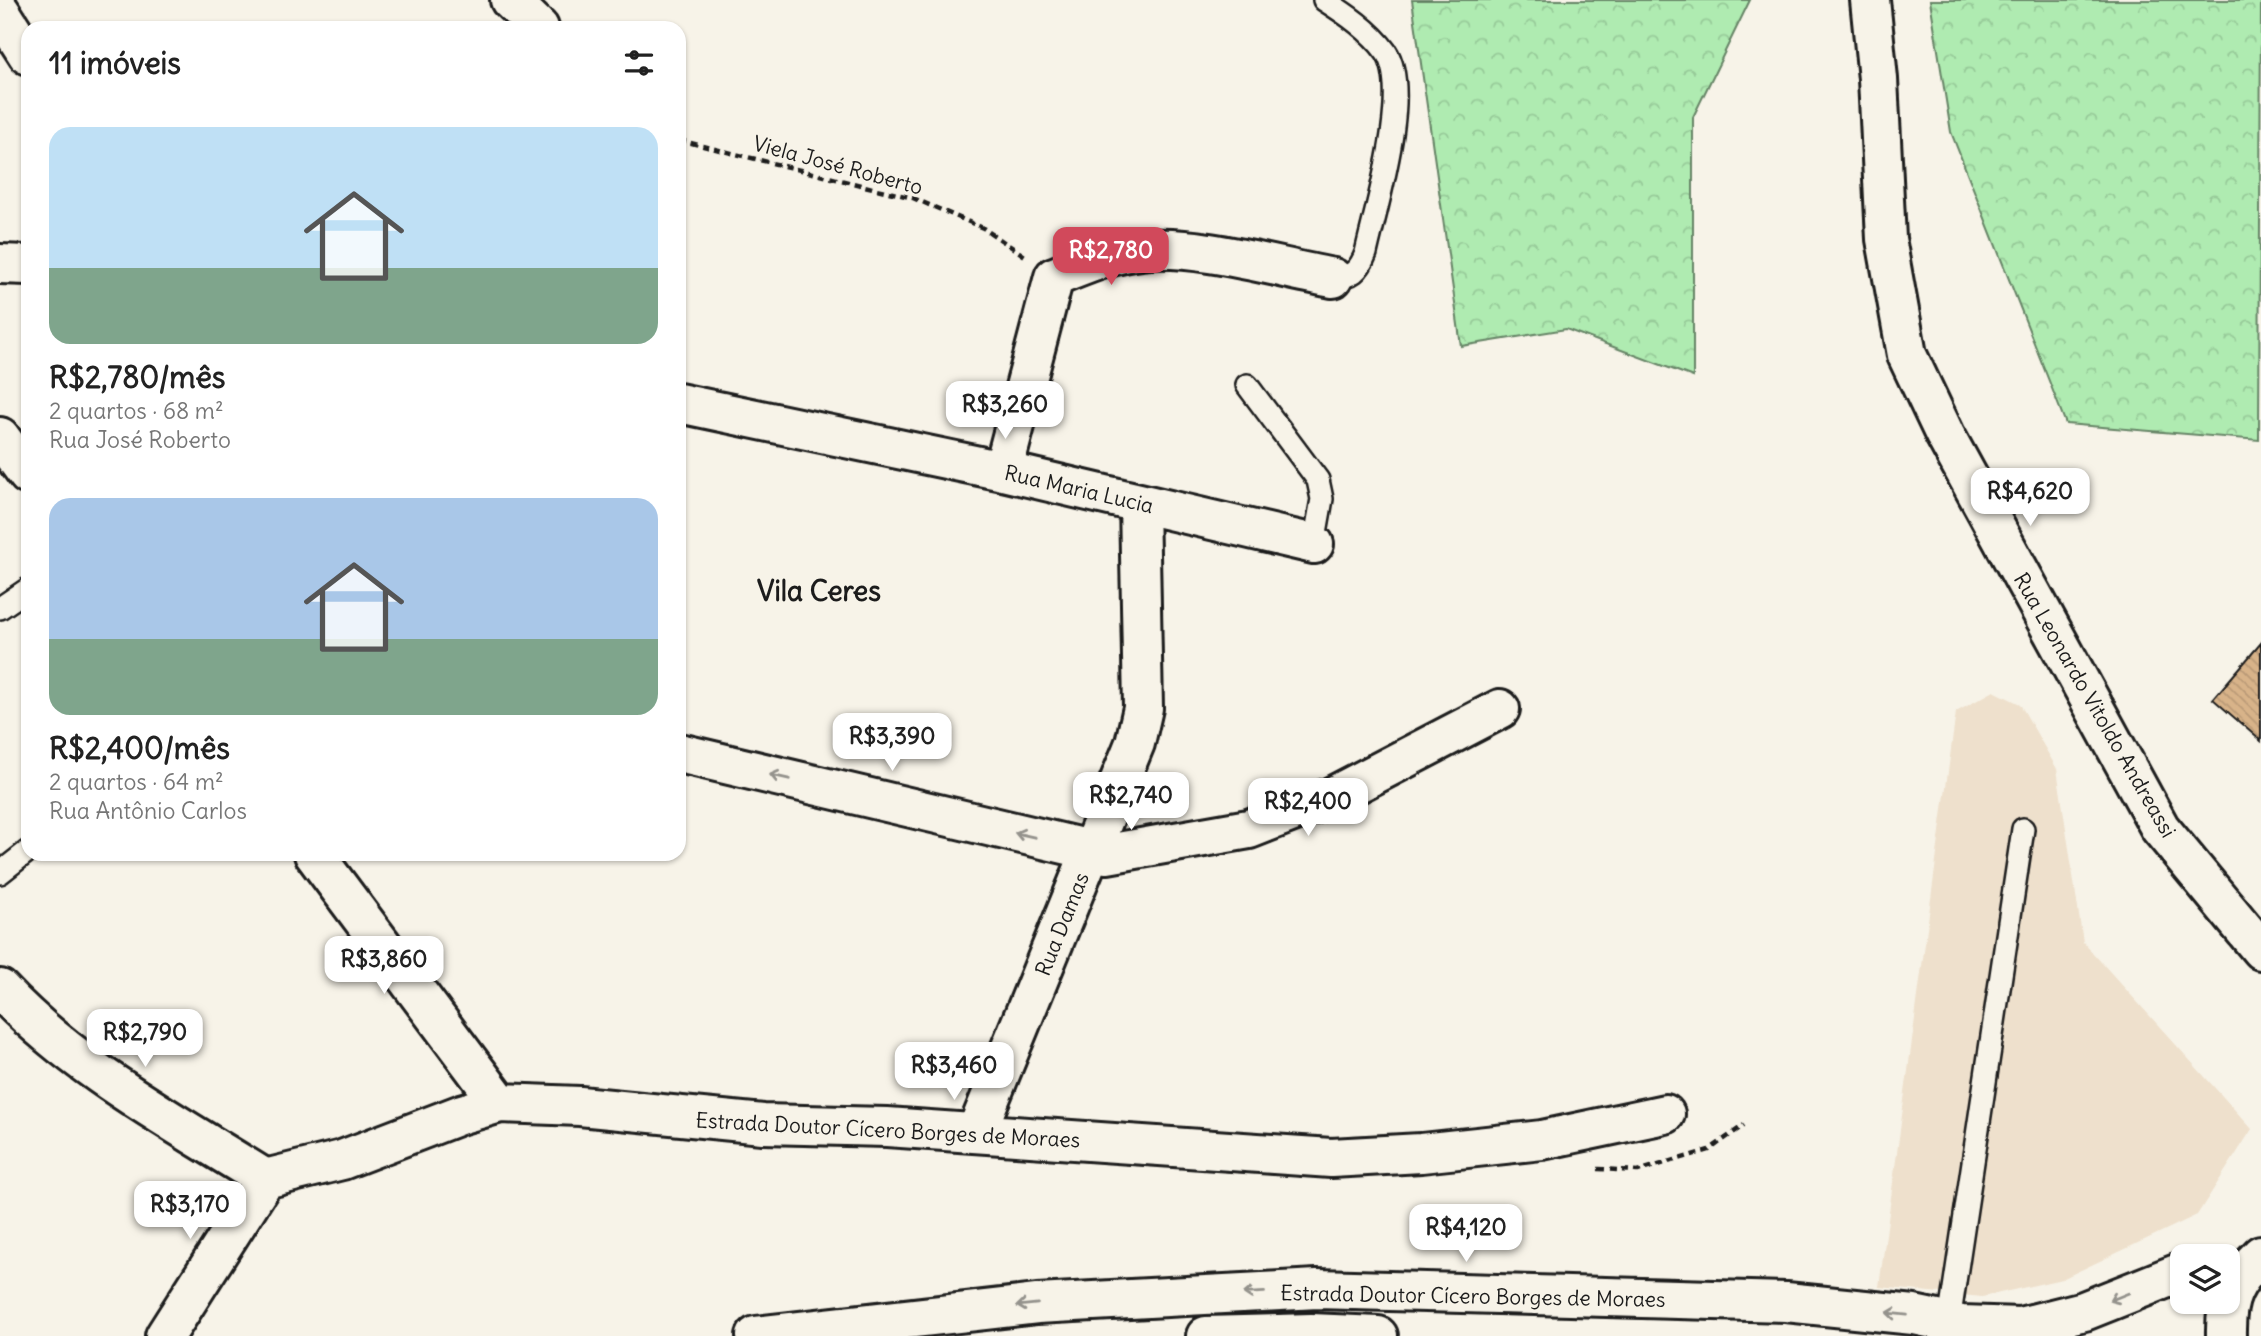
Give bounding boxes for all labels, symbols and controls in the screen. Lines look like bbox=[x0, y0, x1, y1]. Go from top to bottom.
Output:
text: 11 imóveis bbox=[49, 44, 181, 82]
icon: filters bbox=[620, 44, 658, 82]
street label: Viela José Roberto bbox=[750, 129, 926, 201]
icon: home bbox=[291, 173, 417, 299]
pin: R$2,780 bbox=[1046, 228, 1176, 287]
text: R$2,780 bbox=[1069, 235, 1153, 264]
text: R$2,780/mês bbox=[49, 358, 225, 396]
pin: R$3,260 bbox=[940, 382, 1070, 441]
text: R$3,260 bbox=[962, 389, 1048, 418]
text: 2 quartos · 68 m² bbox=[49, 396, 224, 425]
text: Rua José Roberto bbox=[49, 425, 231, 454]
street label: Rua Maria Lucia bbox=[1002, 459, 1156, 519]
pin: R$4,620 bbox=[1965, 468, 2095, 528]
text: R$4,620 bbox=[1987, 476, 2073, 505]
icon: home bbox=[291, 544, 417, 670]
street label: Rua Leonardo Vitoldo Andreassi bbox=[2008, 568, 2182, 842]
district label: Vila Ceres bbox=[757, 573, 881, 609]
pin: R$3,390 bbox=[827, 714, 957, 773]
text: R$3,390 bbox=[849, 721, 935, 750]
text: R$2,400/mês bbox=[49, 729, 230, 767]
text: 2 quartos · 64 m² bbox=[49, 767, 224, 796]
one-way arrow bbox=[769, 770, 792, 783]
pin: R$2,740 bbox=[1066, 772, 1196, 832]
pin: R$2,400 bbox=[1243, 778, 1373, 838]
text: R$2,740 bbox=[1089, 780, 1173, 809]
text: R$2,400 bbox=[1264, 786, 1352, 815]
text: Rua Antônio Carlos bbox=[49, 796, 247, 825]
one-way arrow bbox=[1014, 827, 1037, 841]
street label: Rua Damas bbox=[1029, 868, 1095, 980]
pin: R$3,860 bbox=[319, 936, 449, 996]
text: R$3,860 bbox=[341, 944, 427, 973]
pin: R$2,790 bbox=[80, 1010, 210, 1069]
text: R$2,790 bbox=[103, 1017, 187, 1046]
pin: R$3,460 bbox=[889, 1042, 1019, 1102]
text: R$3,460 bbox=[911, 1050, 997, 1079]
street label: Estrada Doutor Cícero Borges de Moraes bbox=[695, 1106, 1081, 1154]
pin: R$3,170 bbox=[125, 1182, 255, 1241]
text: R$3,170 bbox=[150, 1189, 230, 1218]
pin: R$4,120 bbox=[1401, 1204, 1531, 1264]
text: R$4,120 bbox=[1425, 1212, 1507, 1241]
map controls bbox=[2170, 1244, 2240, 1314]
button: layers bbox=[2170, 1244, 2240, 1314]
street label: Estrada Doutor Cícero Borges de Moraes bbox=[1280, 1279, 1666, 1313]
one-way arrow bbox=[1243, 1286, 1266, 1299]
one-way arrow bbox=[2108, 1291, 2130, 1304]
one-way arrow bbox=[1016, 1299, 1039, 1312]
one-way arrow bbox=[1886, 1307, 1909, 1320]

